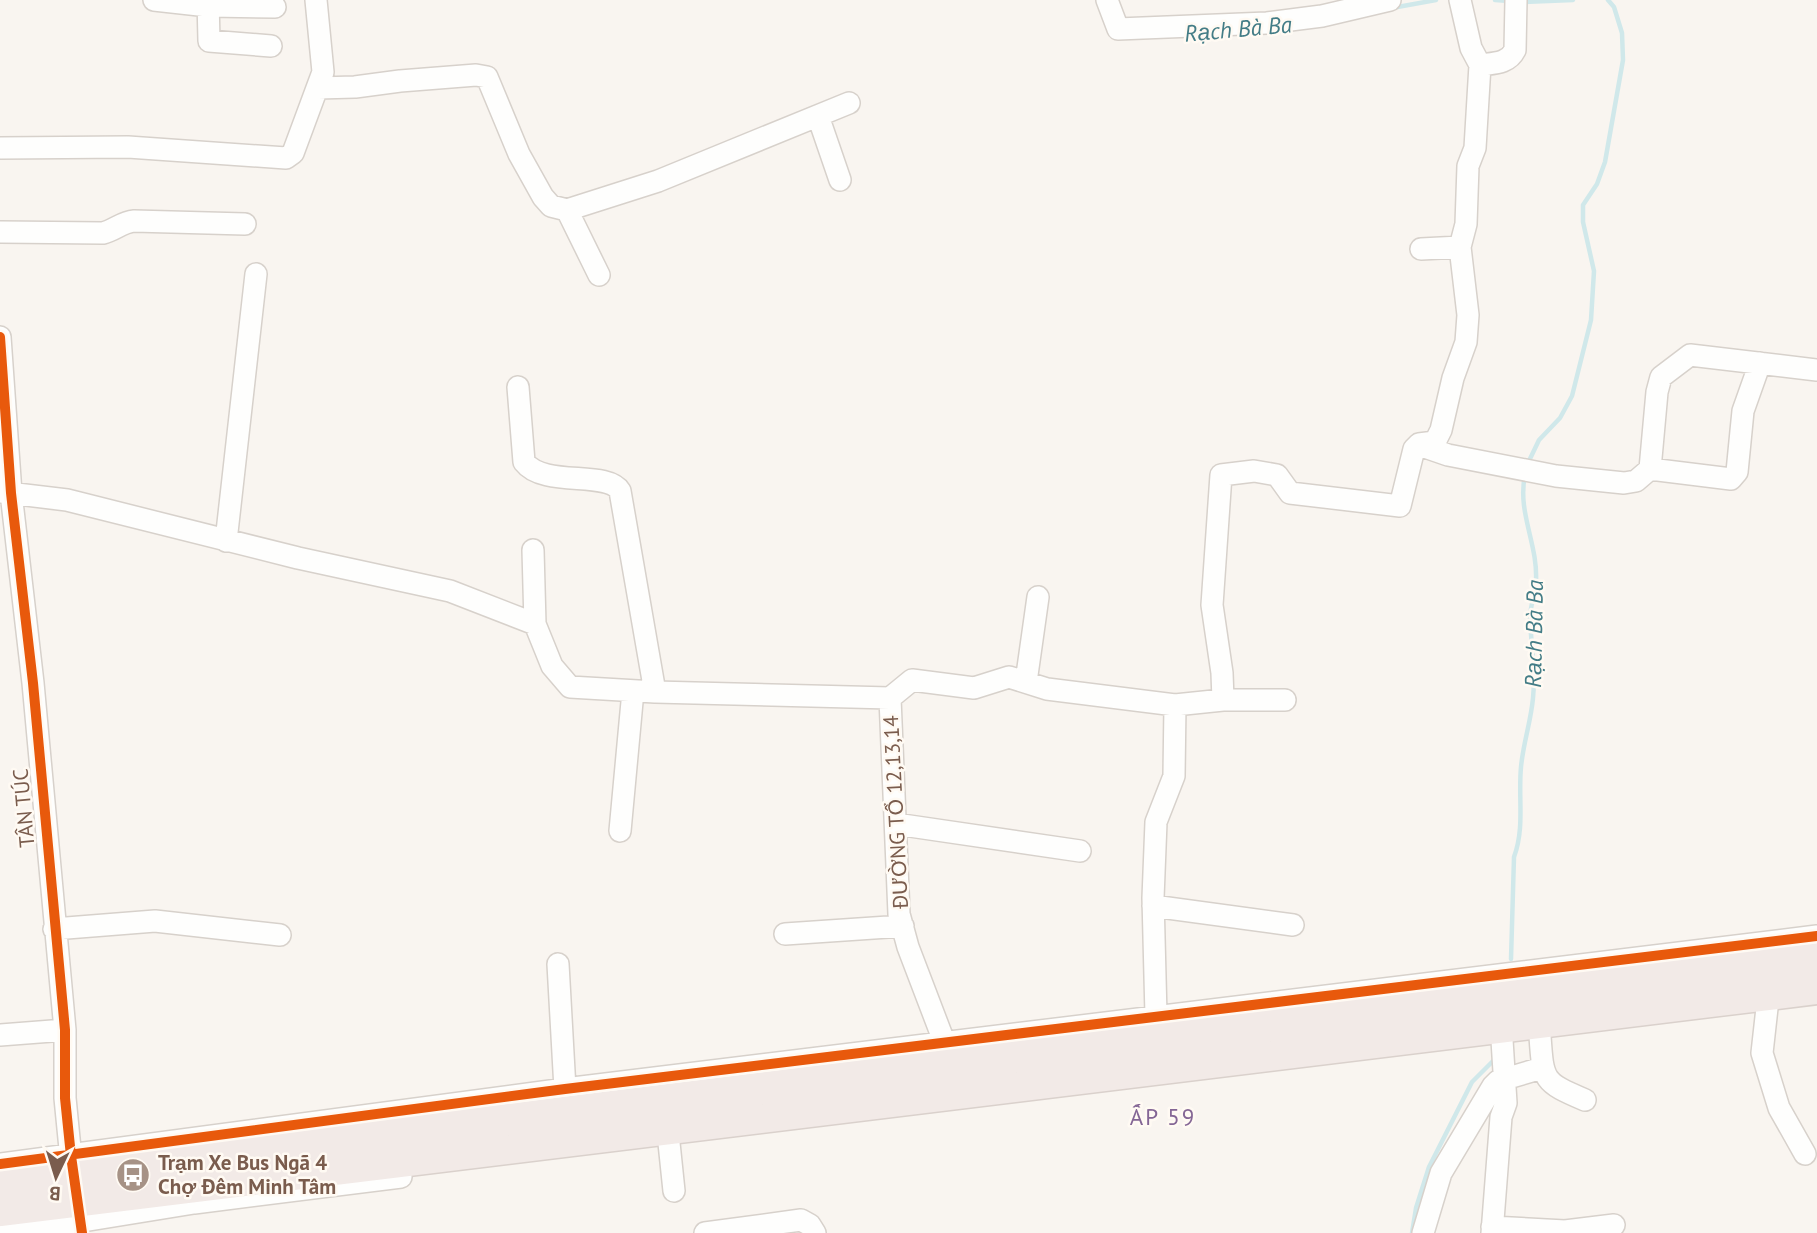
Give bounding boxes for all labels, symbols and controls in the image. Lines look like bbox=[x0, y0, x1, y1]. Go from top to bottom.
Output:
water label: Rạch Bà Ba bbox=[1183, 9, 1293, 48]
water label: Rạch Bà Ba bbox=[1518, 580, 1549, 688]
street label: ĐƯỜNG TỔ 12,13,14 bbox=[877, 715, 914, 910]
street label: TÂN TÚC bbox=[7, 768, 40, 849]
district label: ẤP 59 bbox=[1130, 1102, 1196, 1131]
north arrow bbox=[21, 1142, 91, 1212]
place label: Trạm Xe Bus Ngã 4 Chợ Đêm Minh Tâm bbox=[158, 1149, 336, 1200]
bus stop icon: Trạm Xe Bus Ngã 4 Chợ Đêm Minh Tâm bbox=[114, 1156, 152, 1194]
text: B bbox=[48, 1182, 61, 1206]

